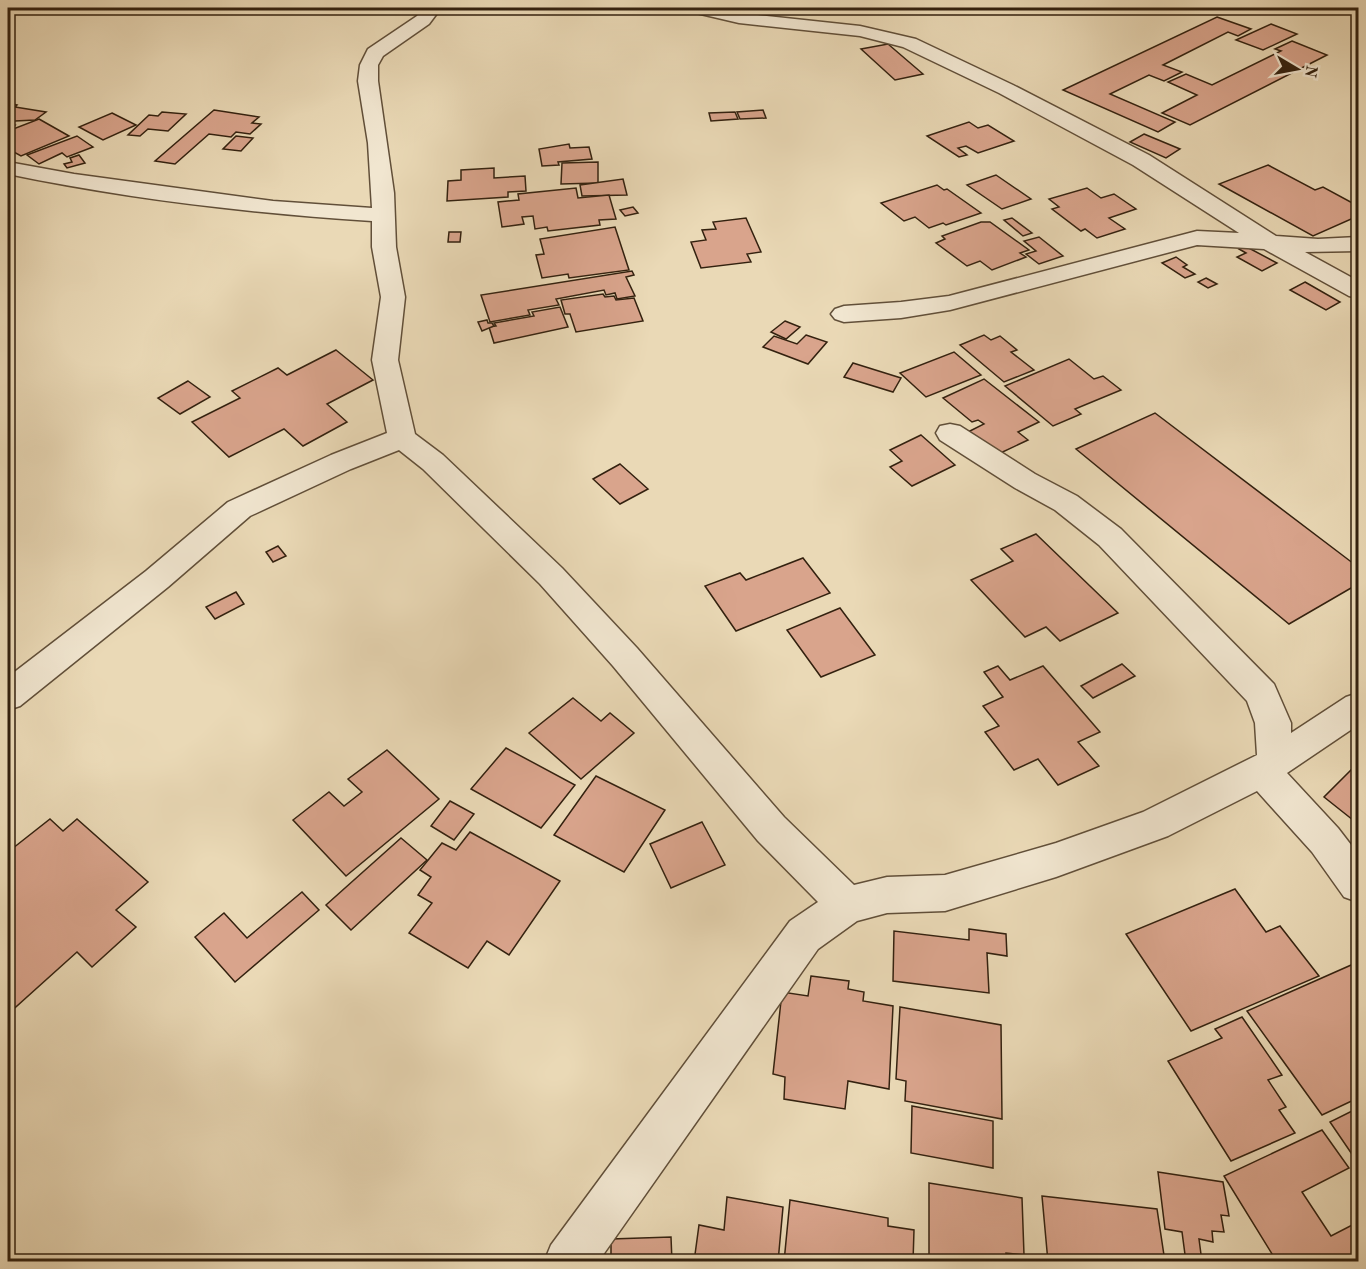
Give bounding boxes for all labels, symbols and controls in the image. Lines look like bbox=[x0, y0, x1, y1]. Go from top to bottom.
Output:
north arrow bbox=[1267, 39, 1327, 99]
text: N bbox=[1301, 64, 1319, 79]

